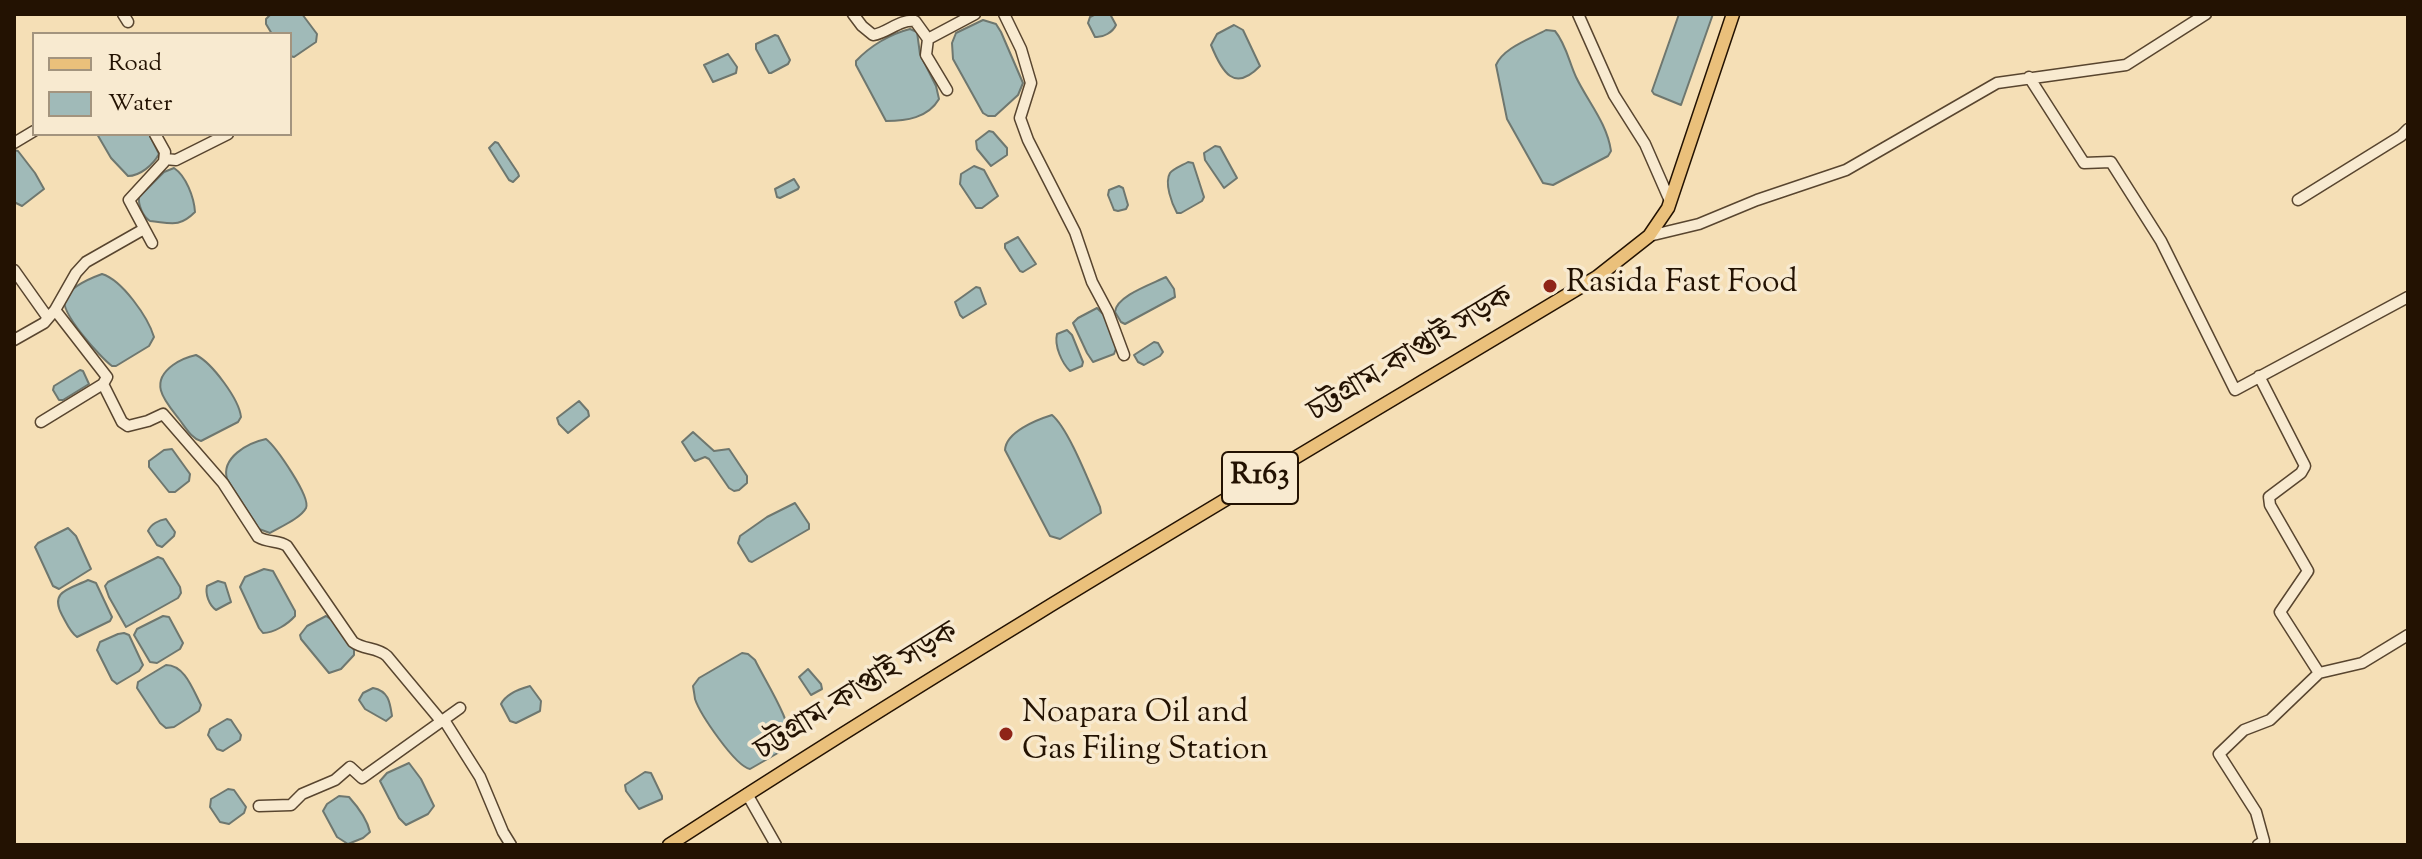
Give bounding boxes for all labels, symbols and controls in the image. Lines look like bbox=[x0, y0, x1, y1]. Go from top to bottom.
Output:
legend bbox=[32, 32, 292, 136]
text: Road bbox=[108, 47, 162, 81]
text: Water bbox=[108, 87, 172, 121]
place label: Rasida Fast Food bbox=[1566, 267, 1798, 305]
marker: Rasida Fast Food bbox=[1541, 277, 1559, 295]
street label: চট্টগ্রাম-কাপ্তাই সড়ক bbox=[1302, 281, 1522, 433]
road number: R163 bbox=[1222, 452, 1298, 504]
street label: চট্টগ্রাম-কাপ্তাই সড়ক bbox=[749, 616, 967, 772]
place label: Noapara Oil and Gas Filing Station bbox=[1022, 697, 1268, 772]
marker: Noapara Oil and Gas Filing Station bbox=[997, 725, 1015, 743]

